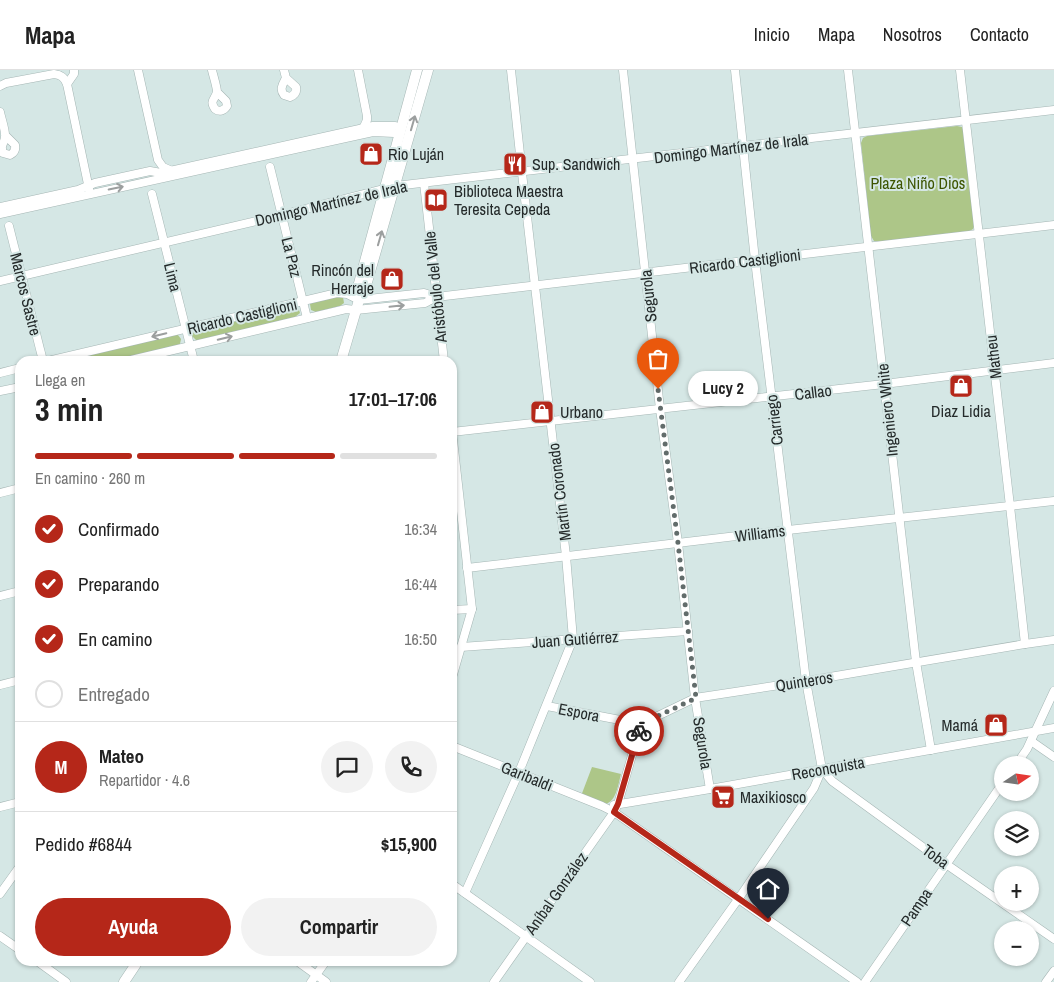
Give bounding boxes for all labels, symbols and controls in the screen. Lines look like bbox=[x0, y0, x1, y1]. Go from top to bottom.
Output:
text: Mapa bbox=[25, 19, 75, 51]
text: Inicio bbox=[754, 22, 790, 47]
text: Mapa bbox=[818, 22, 855, 47]
text: Nosotros bbox=[883, 22, 942, 47]
text: Contacto bbox=[970, 22, 1029, 47]
one-way arrow bbox=[409, 115, 419, 131]
street label: Domingo Martínez de Irala bbox=[653, 128, 810, 168]
shop icon: Rio Luján bbox=[358, 141, 384, 167]
place label: Rio Luján bbox=[388, 143, 444, 165]
restaurant icon: Sup. Sandwich bbox=[502, 151, 528, 177]
place label: Sup. Sandwich bbox=[532, 153, 620, 175]
park label: Plaza Niño Dios bbox=[871, 172, 965, 194]
street label: Domingo Martínez de Irala bbox=[253, 175, 410, 231]
place label: Biblioteca Maestra Teresita Cepeda bbox=[454, 180, 564, 220]
one-way arrow bbox=[108, 183, 124, 192]
library icon: Biblioteca Maestra Teresita Cepeda bbox=[423, 187, 449, 213]
one-way arrow bbox=[376, 230, 386, 246]
street label: Aristóbulo del Valle bbox=[418, 230, 452, 345]
street label: La Paz bbox=[276, 235, 308, 280]
street label: Ricardo Castiglioni bbox=[688, 243, 802, 279]
street label: Marcos Sastre bbox=[5, 250, 47, 338]
place label: Rincón del Herraje bbox=[311, 259, 374, 299]
street label: Lima bbox=[159, 260, 187, 294]
shop icon: Rincón del Herraje bbox=[379, 266, 405, 292]
street label: Segurola bbox=[634, 268, 662, 323]
street label: Ricardo Castiglioni bbox=[185, 293, 299, 339]
one-way arrow bbox=[389, 301, 405, 311]
one-way arrow bbox=[152, 331, 168, 340]
one-way arrow bbox=[217, 332, 233, 342]
street label: Matheu bbox=[979, 334, 1007, 380]
pin bbox=[637, 338, 679, 389]
icon: bag bbox=[644, 345, 672, 373]
street label: Ingeniero White bbox=[871, 362, 903, 458]
text: Llega en bbox=[35, 369, 85, 391]
callout: Lucy 2 bbox=[688, 372, 758, 406]
shop icon: Diaz Lidia bbox=[948, 373, 974, 399]
text: Lucy 2 bbox=[702, 377, 744, 399]
street label: Callao bbox=[793, 379, 833, 405]
text: 17:01–17:06 bbox=[349, 386, 437, 412]
text: 3 min bbox=[35, 388, 104, 431]
street label: Carriego bbox=[760, 393, 788, 447]
shop icon: Urbano bbox=[529, 399, 555, 425]
place label: Diaz Lidia bbox=[931, 400, 992, 422]
place label: Urbano bbox=[560, 401, 603, 423]
street label: Martín Coronado bbox=[542, 442, 576, 542]
text: En camino · 260 m bbox=[35, 467, 145, 489]
icon: check bbox=[35, 515, 63, 543]
text: Confirmado bbox=[78, 516, 159, 542]
text: 16:34 bbox=[404, 518, 437, 540]
street label: Williams bbox=[734, 519, 786, 547]
icon: check bbox=[35, 570, 63, 598]
text: Preparando bbox=[78, 571, 159, 597]
text: 16:44 bbox=[404, 573, 437, 595]
icon: check bbox=[35, 625, 63, 653]
street label: Juan Gutiérrez bbox=[531, 625, 619, 653]
text: En camino bbox=[78, 626, 152, 652]
text: 16:50 bbox=[404, 628, 437, 650]
street label: Quinteros bbox=[774, 666, 834, 696]
text: Entregado bbox=[78, 681, 150, 707]
street label: Espora bbox=[556, 697, 602, 727]
courier bbox=[614, 706, 664, 756]
shop icon: Mamá bbox=[983, 712, 1009, 738]
place label: Mamá bbox=[942, 714, 979, 736]
street label: Segurola bbox=[688, 715, 718, 771]
icon: bike bbox=[625, 717, 653, 745]
button: chat bbox=[321, 741, 373, 793]
button: phone bbox=[385, 741, 437, 793]
text: Mateo bbox=[99, 743, 144, 769]
street label: Reconquista bbox=[790, 751, 867, 785]
text: M bbox=[55, 754, 67, 780]
street label: Garibaldi bbox=[498, 756, 556, 796]
north arrow bbox=[994, 756, 1039, 801]
map controls bbox=[994, 756, 1039, 966]
text: Repartidor · 4.6 bbox=[99, 769, 190, 791]
supermarket icon: Maxikiosco bbox=[710, 784, 736, 810]
place label: Maxikiosco bbox=[740, 786, 806, 808]
button: layers bbox=[994, 811, 1039, 856]
text: Pedido #6844 bbox=[35, 831, 132, 857]
text: $15,900 bbox=[381, 831, 437, 857]
street label: Toba bbox=[918, 839, 955, 874]
street label: Aníbal González bbox=[519, 847, 593, 940]
button: + bbox=[994, 866, 1039, 911]
pin bbox=[747, 868, 789, 919]
icon: home bbox=[754, 875, 782, 903]
street label: Pampa bbox=[895, 883, 937, 930]
button: Ayuda bbox=[35, 898, 231, 956]
button: Compartir bbox=[241, 898, 437, 956]
button: − bbox=[994, 921, 1039, 966]

